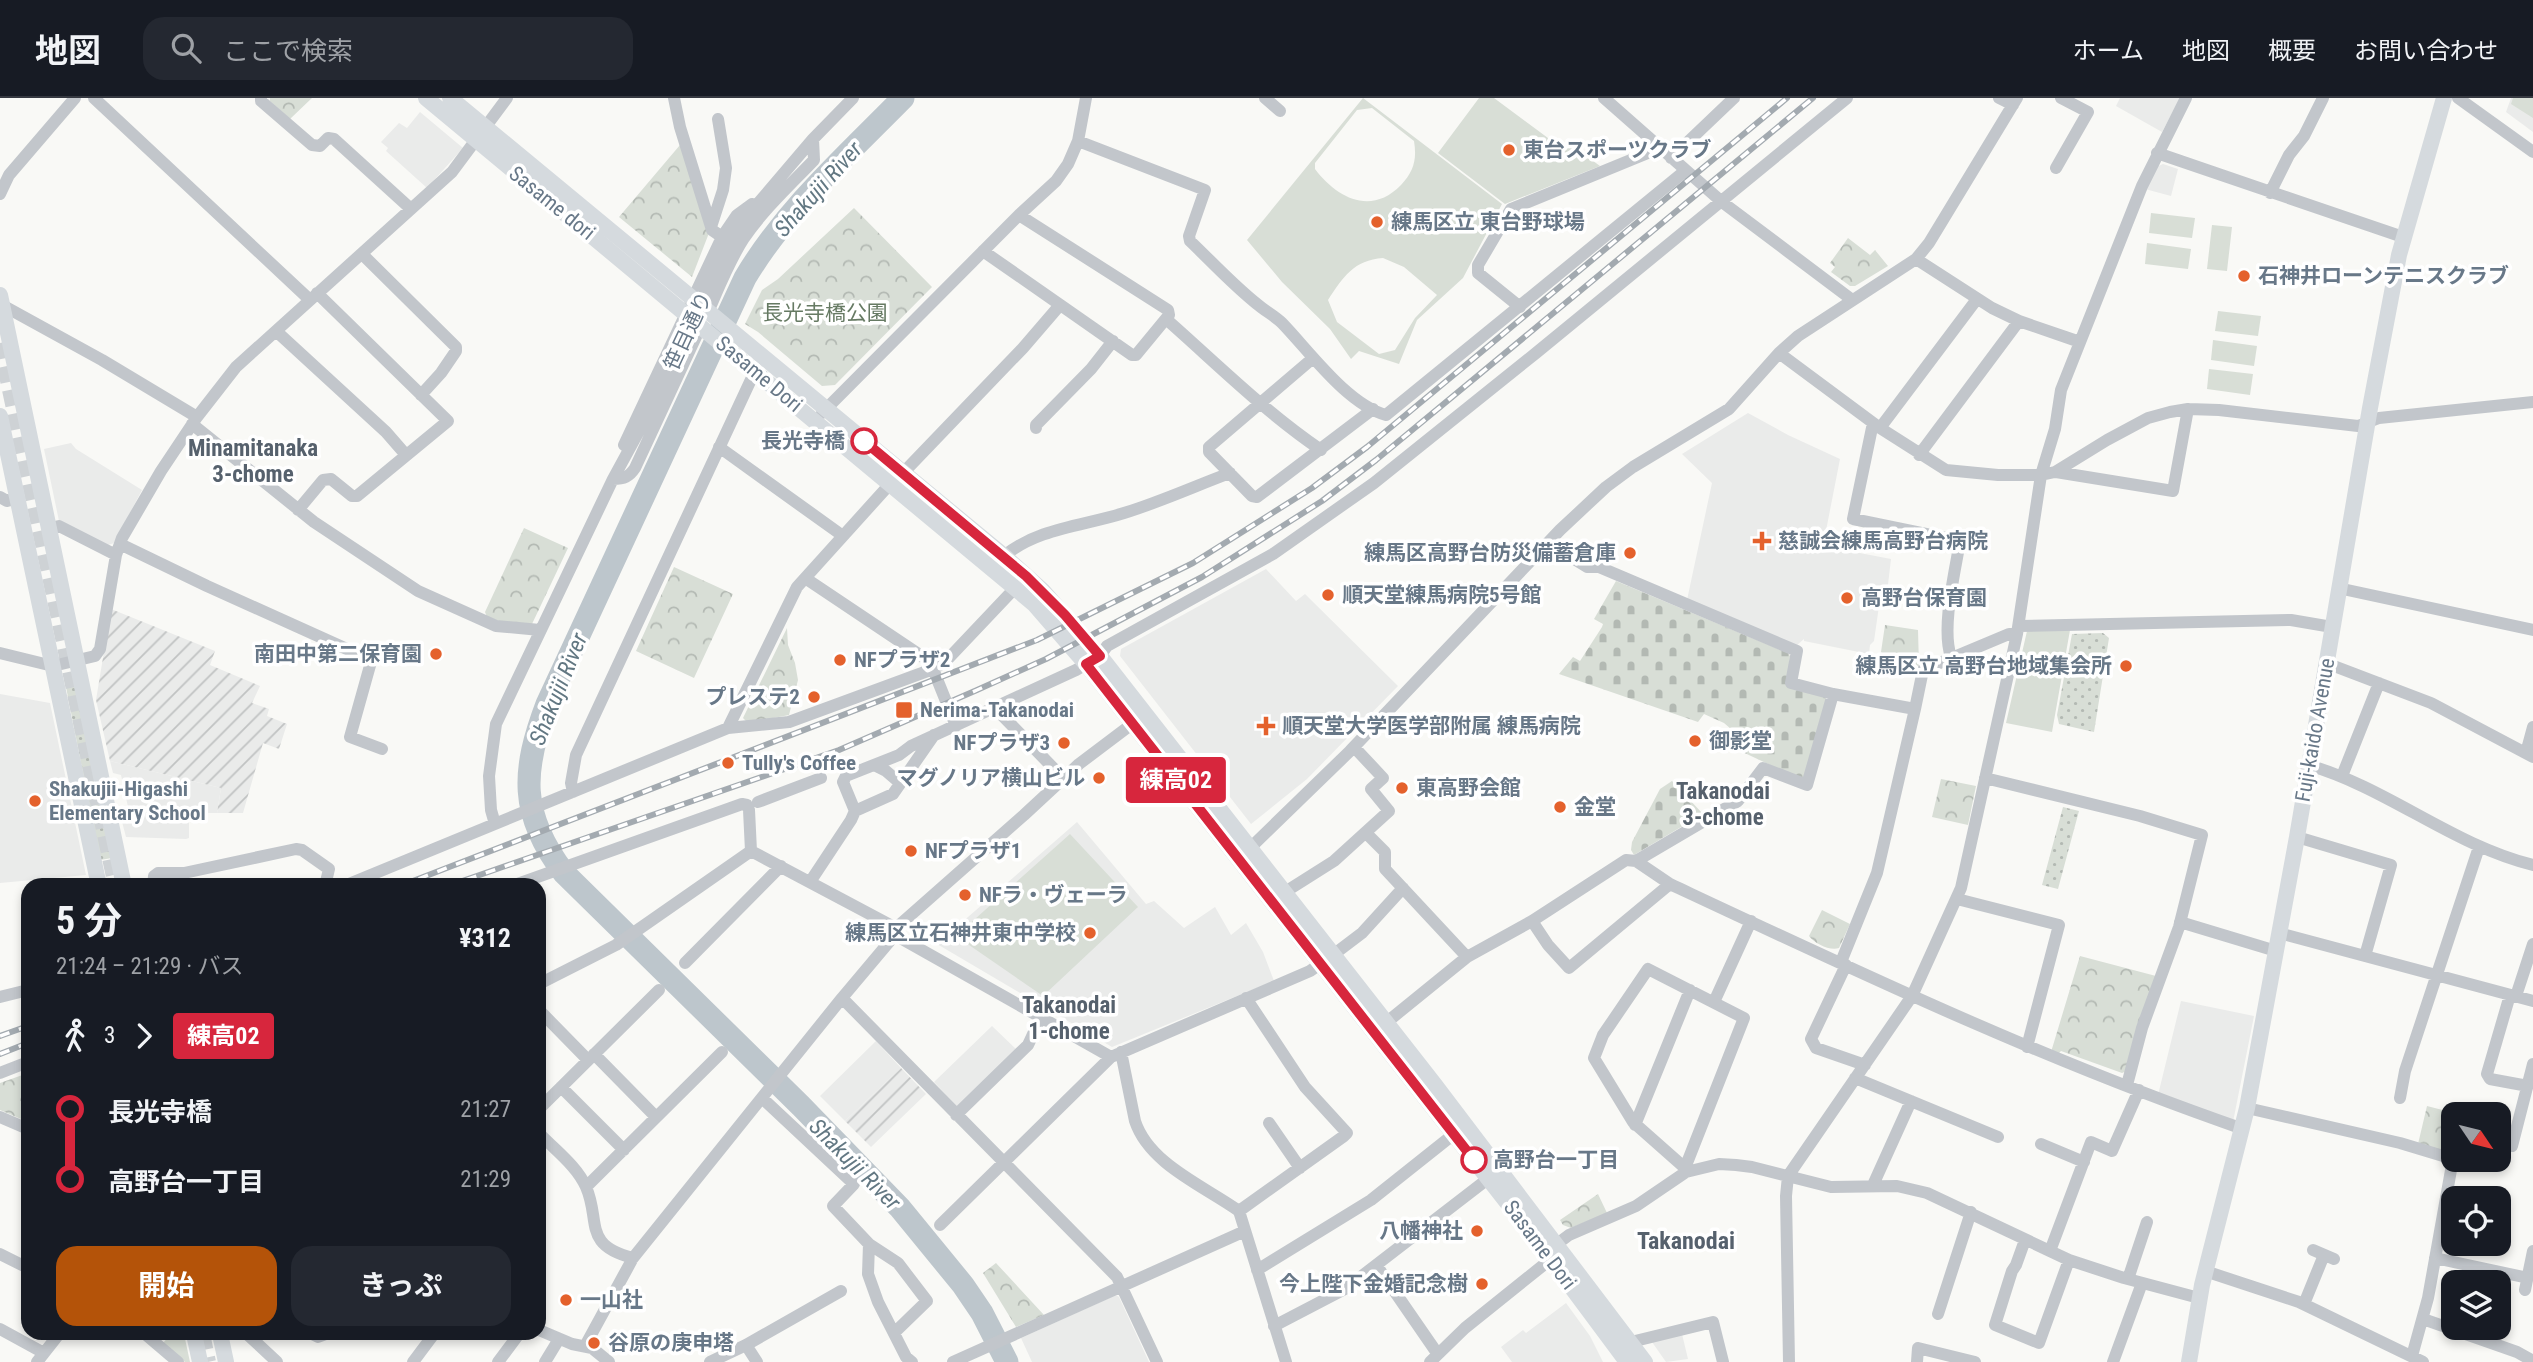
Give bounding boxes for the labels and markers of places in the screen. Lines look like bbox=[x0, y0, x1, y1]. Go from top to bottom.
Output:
place label: 東台スポーツクラブ bbox=[1523, 138, 1712, 162]
marker: 東台スポーツクラブ bbox=[1501, 142, 1517, 158]
place label: 練馬区立 東台野球場 bbox=[1391, 210, 1585, 234]
marker: 練馬区立 東台野球場 bbox=[1369, 214, 1385, 230]
place label: 石神井ローンテニスクラブ bbox=[2258, 264, 2509, 288]
marker: 石神井ローンテニスクラブ bbox=[2236, 268, 2252, 284]
marker: 長光寺橋 bbox=[851, 428, 877, 454]
place label: 長光寺橋 bbox=[761, 429, 845, 453]
place label: 慈誠会練馬高野台病院 bbox=[1778, 529, 1988, 553]
marker: 慈誠会練馬高野台病院 bbox=[1752, 531, 1772, 551]
place label: 練馬区高野台防災備蓄倉庫 bbox=[1364, 541, 1616, 565]
marker: 練馬区高野台防災備蓄倉庫 bbox=[1622, 545, 1638, 561]
place label: 順天堂練馬病院5号館 bbox=[1342, 583, 1542, 607]
place label: 高野台保育園 bbox=[1861, 586, 1987, 610]
marker: 順天堂練馬病院5号館 bbox=[1320, 587, 1336, 603]
marker: 高野台保育園 bbox=[1839, 590, 1855, 606]
place label: 南田中第二保育園 bbox=[254, 642, 422, 666]
marker: 南田中第二保育園 bbox=[428, 646, 444, 662]
place label: NFプラザ2 bbox=[854, 648, 950, 672]
marker: NFプラザ2 bbox=[832, 652, 848, 668]
place label: 練馬区立 高野台地域集会所 bbox=[1855, 654, 2112, 678]
marker: 練馬区立 高野台地域集会所 bbox=[2118, 658, 2134, 674]
place label: プレステ2 bbox=[705, 685, 800, 709]
marker: プレステ2 bbox=[806, 689, 822, 705]
place label: Nerima-Takanodai bbox=[920, 698, 1074, 722]
marker: Nerima-Takanodai bbox=[894, 700, 914, 720]
place label: 順天堂大学医学部附属 練馬病院 bbox=[1282, 714, 1581, 738]
marker: 順天堂大学医学部附属 練馬病院 bbox=[1256, 716, 1276, 736]
place label: 御影堂 bbox=[1709, 729, 1772, 753]
place label: NFプラザ3 bbox=[954, 731, 1050, 755]
marker: 御影堂 bbox=[1687, 733, 1703, 749]
marker: NFプラザ3 bbox=[1056, 735, 1072, 751]
place label: Tully's Coffee bbox=[742, 751, 856, 775]
marker: Tully's Coffee bbox=[720, 755, 736, 771]
place label: マグノリア横山ビル bbox=[896, 766, 1085, 790]
marker: マグノリア横山ビル bbox=[1091, 770, 1107, 786]
place label: 東高野会館 bbox=[1416, 776, 1521, 800]
place label: Shakujii-Higashi Elementary School bbox=[49, 777, 206, 825]
marker: 東高野会館 bbox=[1394, 780, 1410, 796]
marker: Shakujii-Higashi Elementary School bbox=[27, 793, 43, 809]
place label: 金堂 bbox=[1574, 795, 1616, 819]
marker: 金堂 bbox=[1552, 799, 1568, 815]
place label: NFプラザ1 bbox=[925, 839, 1021, 863]
marker: NFプラザ1 bbox=[903, 843, 919, 859]
place label: NFラ・ヴェーラ bbox=[979, 883, 1128, 907]
marker: NFラ・ヴェーラ bbox=[957, 887, 973, 903]
place label: 練馬区立石神井東中学校 bbox=[845, 921, 1076, 945]
marker: 練馬区立石神井東中学校 bbox=[1082, 925, 1098, 941]
marker: 高野台一丁目 bbox=[1461, 1147, 1487, 1173]
place label: 高野台一丁目 bbox=[1493, 1148, 1619, 1172]
place label: 八幡神社 bbox=[1379, 1219, 1463, 1243]
marker: 八幡神社 bbox=[1469, 1223, 1485, 1239]
place label: 今上陛下金婚記念樹 bbox=[1279, 1272, 1468, 1296]
marker: 今上陛下金婚記念樹 bbox=[1474, 1276, 1490, 1292]
place label: 一山社 bbox=[580, 1288, 643, 1312]
marker: 一山社 bbox=[558, 1292, 574, 1308]
place label: 谷原の庚申塔 bbox=[608, 1331, 734, 1355]
marker: 谷原の庚申塔 bbox=[586, 1335, 602, 1351]

